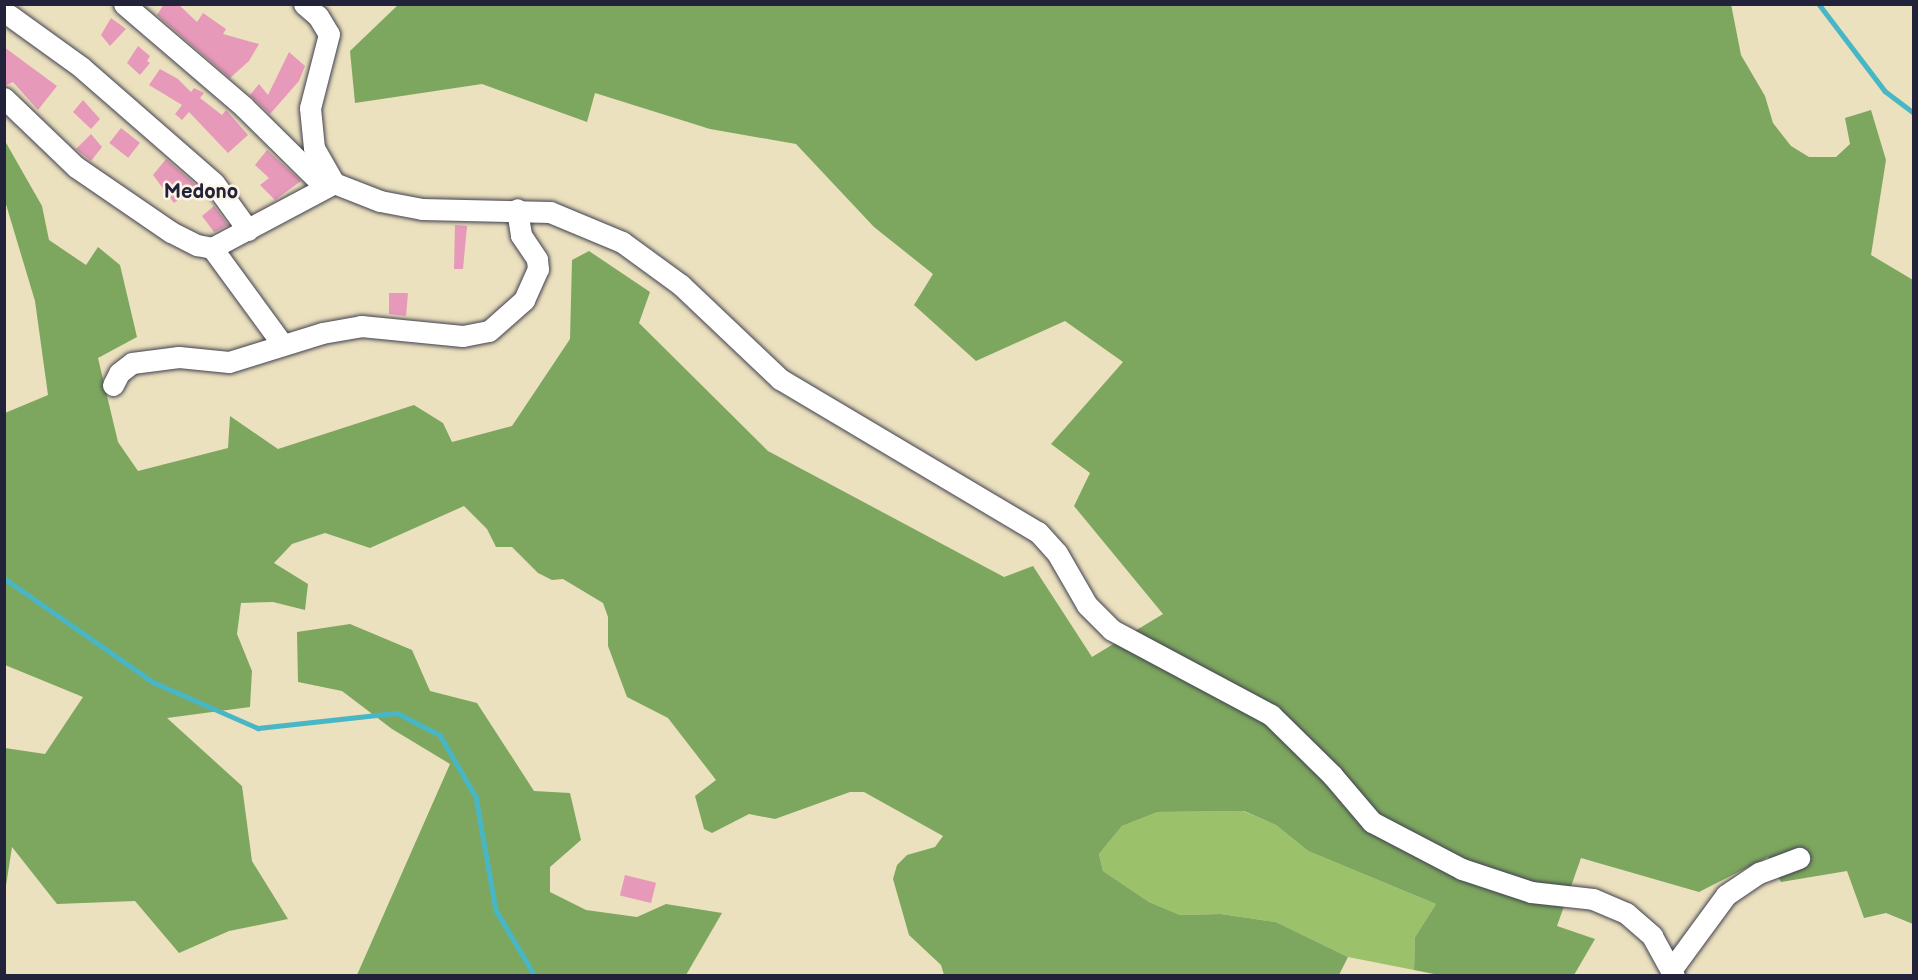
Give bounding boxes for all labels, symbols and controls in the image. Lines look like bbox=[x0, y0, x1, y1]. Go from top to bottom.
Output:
district label: Medono bbox=[164, 180, 238, 204]

